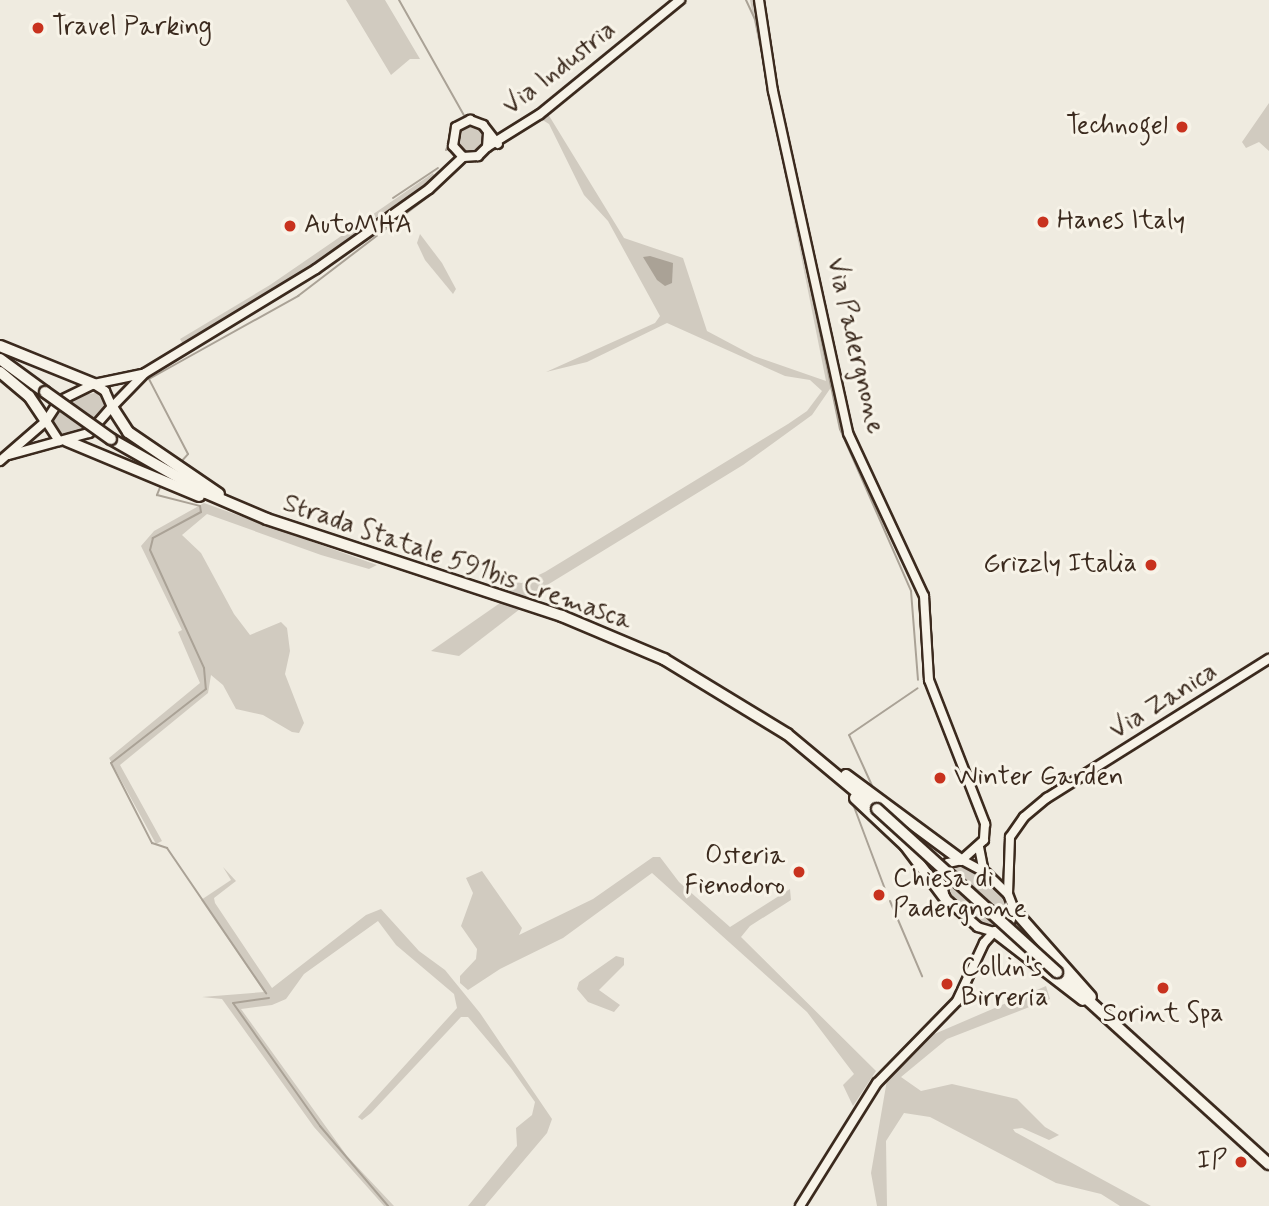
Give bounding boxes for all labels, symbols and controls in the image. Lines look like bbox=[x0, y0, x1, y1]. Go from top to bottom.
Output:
place label: Travel Parking bbox=[52, 12, 207, 44]
street label: Via Industria bbox=[496, 14, 624, 124]
marker: Travel Parking bbox=[30, 20, 46, 36]
place label: Technogel bbox=[1066, 111, 1168, 143]
marker: Technogel bbox=[1174, 119, 1190, 135]
place label: Hanes Italy bbox=[1057, 206, 1190, 238]
place label: AutoMHA bbox=[304, 210, 412, 242]
marker: Hanes Italy bbox=[1035, 214, 1051, 230]
marker: AutoMHA bbox=[282, 218, 298, 234]
street label: Via Padergnone bbox=[819, 257, 889, 435]
street label: Strada Statale 591bis Cremasca bbox=[279, 489, 635, 637]
place label: Grizzly Italia bbox=[983, 549, 1137, 581]
marker: Grizzly Italia bbox=[1143, 557, 1159, 573]
street label: Via Zanica bbox=[1104, 656, 1224, 748]
place label: Winter Garden bbox=[954, 762, 1118, 794]
marker: Winter Garden bbox=[932, 770, 948, 786]
place label: Osteria Fienodoro bbox=[685, 841, 785, 903]
marker: Osteria Fienodoro bbox=[791, 864, 807, 880]
place label: Chiesa di Padergnone bbox=[893, 864, 1026, 926]
marker: Chiesa di Padergnone bbox=[871, 887, 887, 903]
place label: Collin's Birreria bbox=[961, 953, 1049, 1014]
marker: Collin's Birreria bbox=[939, 976, 955, 992]
marker: Sorint Spa bbox=[1155, 980, 1171, 996]
place label: Sorint Spa bbox=[1101, 999, 1225, 1031]
place label: IP bbox=[1197, 1146, 1227, 1178]
marker: IP bbox=[1233, 1154, 1249, 1170]

